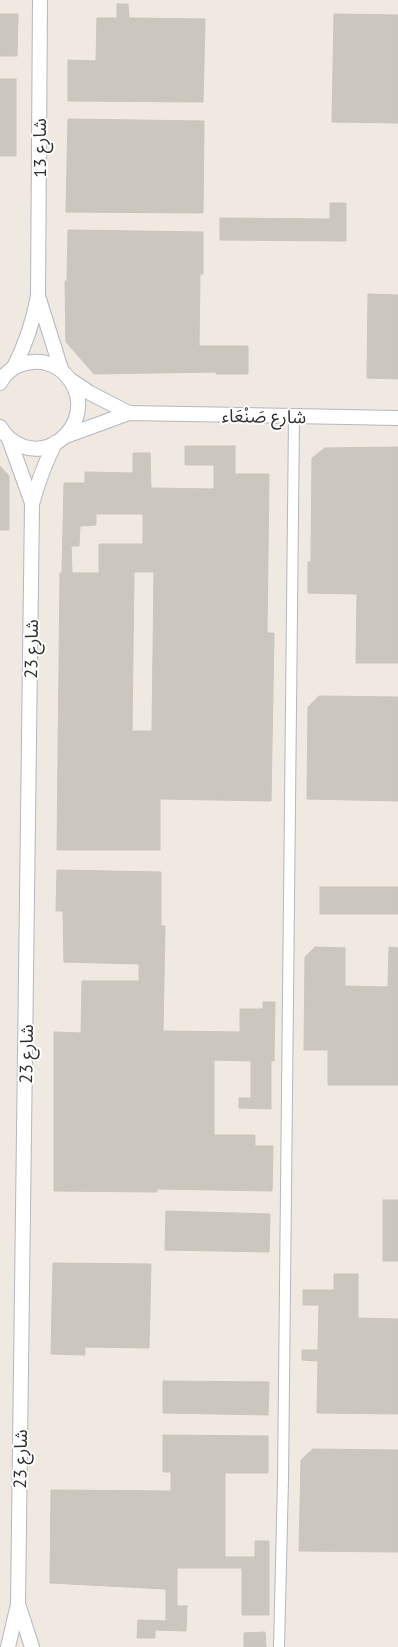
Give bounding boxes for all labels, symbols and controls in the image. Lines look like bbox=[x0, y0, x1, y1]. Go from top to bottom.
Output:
street label: شارع 13 bbox=[28, 118, 54, 178]
street label: شارع صَنْعَاء bbox=[222, 404, 306, 431]
street label: شارع 23 bbox=[19, 619, 46, 679]
street label: شارع 23 bbox=[14, 1024, 41, 1084]
street label: شارع 23 bbox=[8, 1429, 35, 1489]

